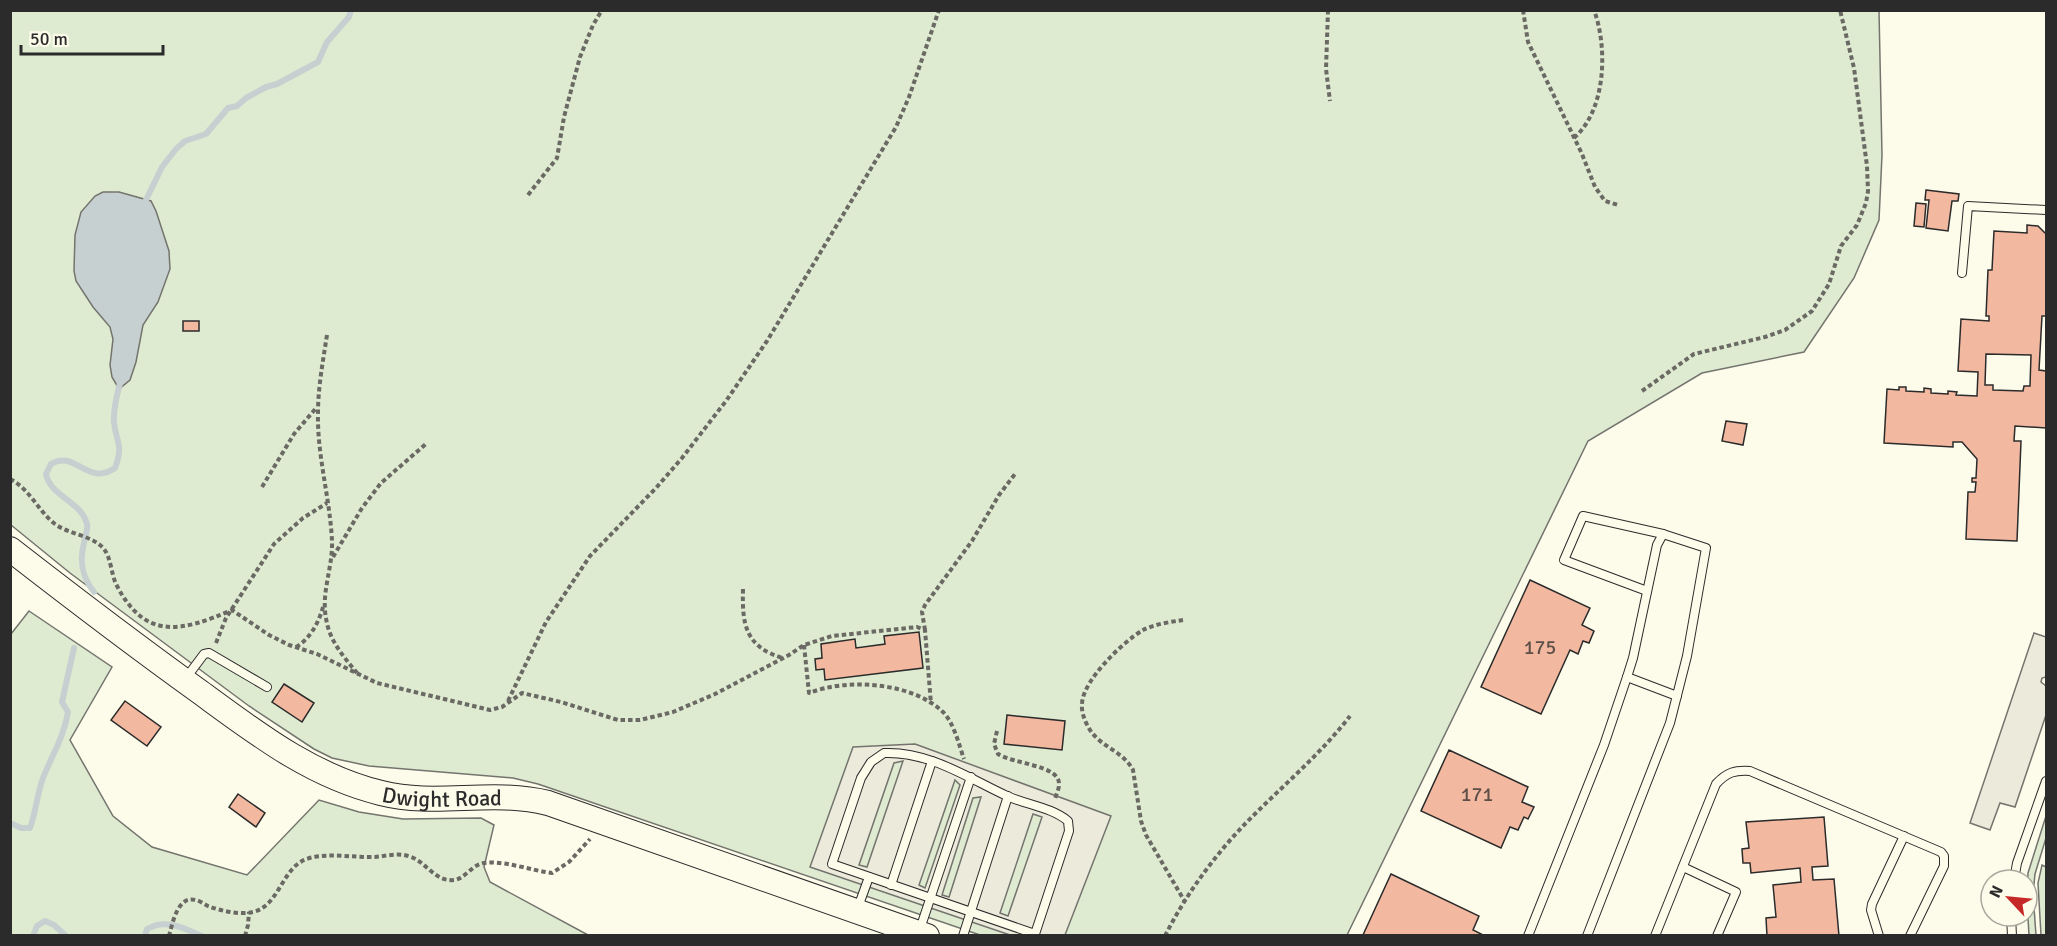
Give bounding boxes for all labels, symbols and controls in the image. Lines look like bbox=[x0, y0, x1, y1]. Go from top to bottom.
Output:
scale bar bbox=[21, 18, 164, 56]
text: 50 m bbox=[30, 28, 68, 50]
house number: 175 bbox=[1524, 635, 1556, 660]
street label: Dwight Road bbox=[380, 780, 502, 812]
house number: 171 bbox=[1461, 782, 1493, 807]
north arrow bbox=[1979, 868, 2039, 928]
text: N bbox=[1985, 882, 2008, 901]

